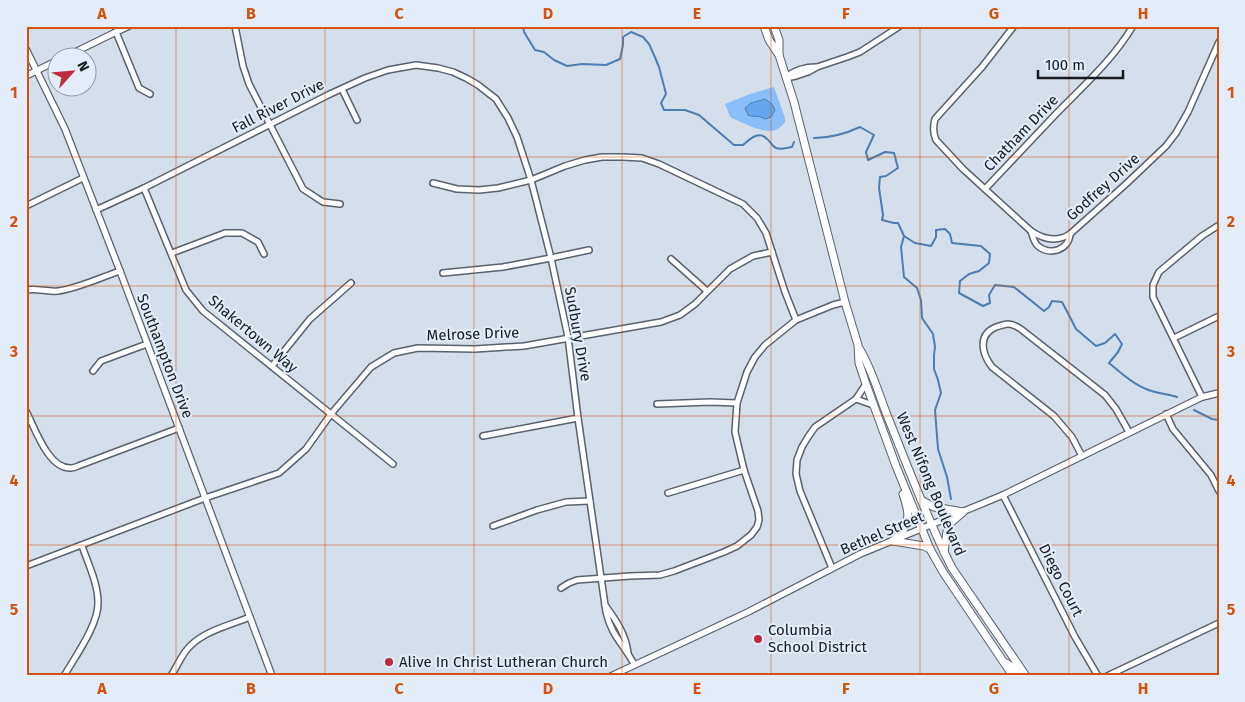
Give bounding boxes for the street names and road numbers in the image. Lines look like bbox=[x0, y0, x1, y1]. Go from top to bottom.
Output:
street label: Fall River Drive bbox=[229, 75, 327, 137]
street label: Chatham Drive bbox=[980, 91, 1062, 175]
street label: Godfrey Drive bbox=[1063, 149, 1143, 225]
street label: Sudbury Drive bbox=[561, 285, 595, 383]
street label: Southampton Drive bbox=[133, 291, 197, 421]
street label: Shakertown Way bbox=[205, 291, 302, 377]
street label: Melrose Drive bbox=[426, 323, 520, 345]
street label: West Nifong Boulevard bbox=[893, 410, 969, 558]
street label: Bethel Street bbox=[838, 507, 927, 559]
street label: Diego Court bbox=[1035, 541, 1087, 620]

